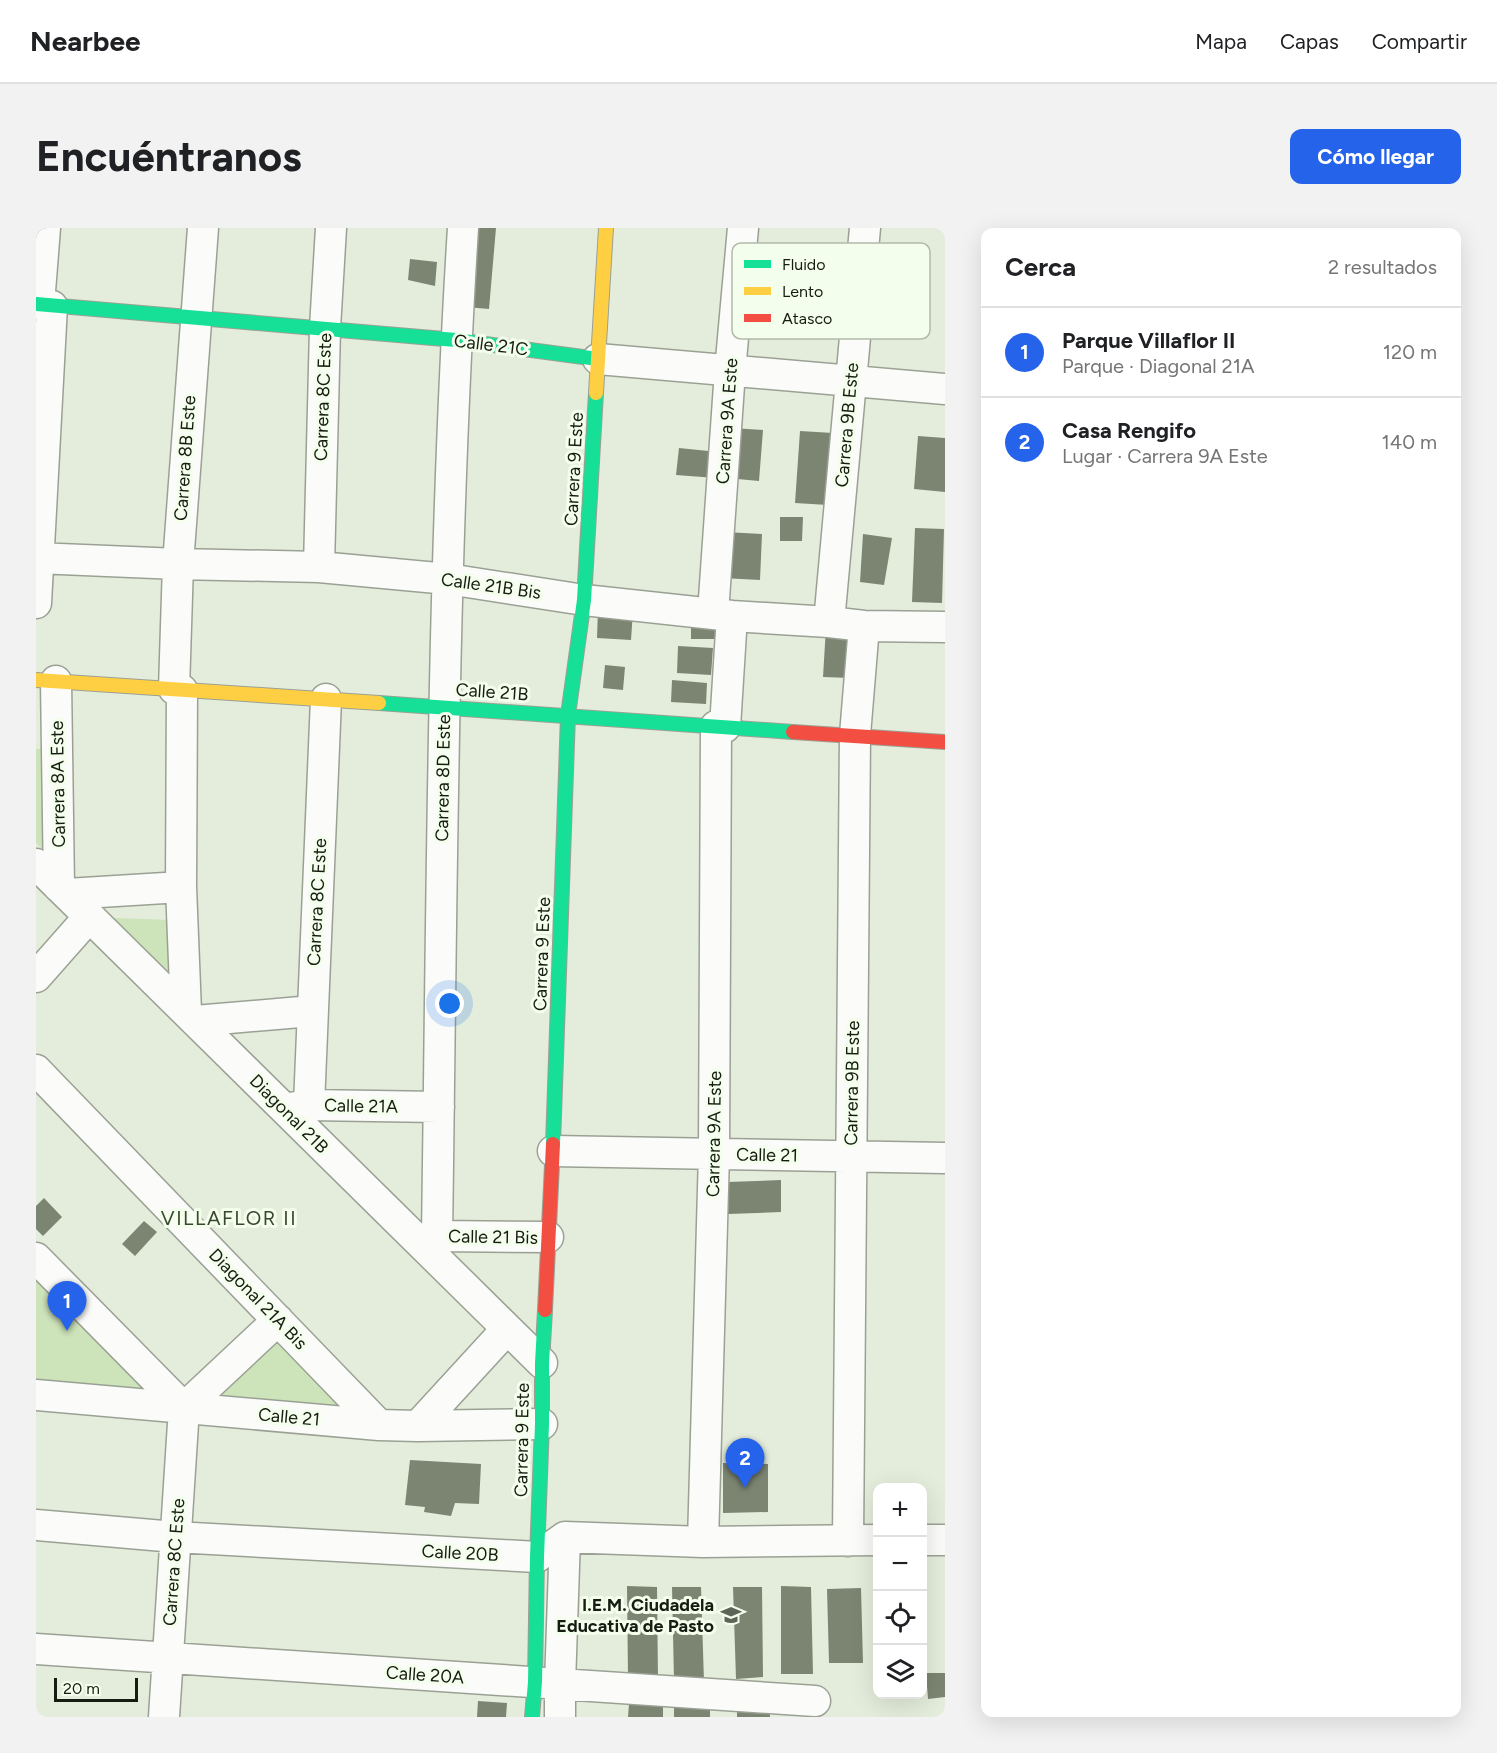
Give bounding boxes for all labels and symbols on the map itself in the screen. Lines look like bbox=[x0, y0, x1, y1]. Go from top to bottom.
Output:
legend bbox=[732, 243, 930, 339]
text: Fluido bbox=[782, 255, 826, 274]
text: Lento bbox=[782, 282, 823, 301]
text: Atasco bbox=[782, 309, 832, 328]
street label: Calle 21C bbox=[453, 330, 529, 360]
street label: Carrera 8C Este bbox=[310, 333, 336, 461]
street label: Carrera 9A Este bbox=[712, 357, 742, 485]
street label: Carrera 9B Este bbox=[831, 362, 863, 488]
street label: Carrera 8B Este bbox=[170, 394, 200, 522]
street label: Carrera 9 Este bbox=[560, 411, 588, 527]
street label: Calle 21B Bis bbox=[440, 568, 542, 604]
street label: Calle 21B bbox=[455, 678, 529, 706]
street label: Carrera 8D Este bbox=[431, 714, 455, 842]
street label: Carrera 8A Este bbox=[46, 720, 70, 848]
street label: Carrera 8C Este bbox=[303, 837, 331, 966]
street label: Carrera 9 Este bbox=[529, 896, 555, 1011]
your location bbox=[435, 989, 464, 1018]
street label: Carrera 9B Este bbox=[840, 1020, 864, 1146]
street label: Diagonal 21B bbox=[245, 1070, 333, 1158]
street label: Carrera 9A Este bbox=[702, 1070, 726, 1197]
street label: Calle 21A bbox=[324, 1094, 398, 1118]
street label: Calle 21 bbox=[736, 1143, 798, 1167]
district label: VILLAFLOR II bbox=[161, 1206, 297, 1230]
street label: Calle 21 Bis bbox=[448, 1225, 538, 1249]
street label: Diagonal 21A Bis bbox=[204, 1244, 312, 1354]
pin: 1 bbox=[48, 1282, 87, 1331]
street label: Carrera 9 Este bbox=[510, 1383, 534, 1497]
street label: Calle 21 bbox=[257, 1403, 321, 1431]
pin: 2 bbox=[726, 1438, 764, 1488]
street label: Carrera 8C Este bbox=[159, 1497, 189, 1627]
street label: Calle 20B bbox=[421, 1540, 499, 1566]
place label: I.E.M. Ciudadela Educativa de Pasto bbox=[556, 1594, 714, 1637]
school or university icon: I.E.M. Ciudadela Educativa de Pasto bbox=[719, 1603, 743, 1627]
street label: Calle 20A bbox=[385, 1661, 465, 1689]
scale bar bbox=[54, 1675, 138, 1702]

